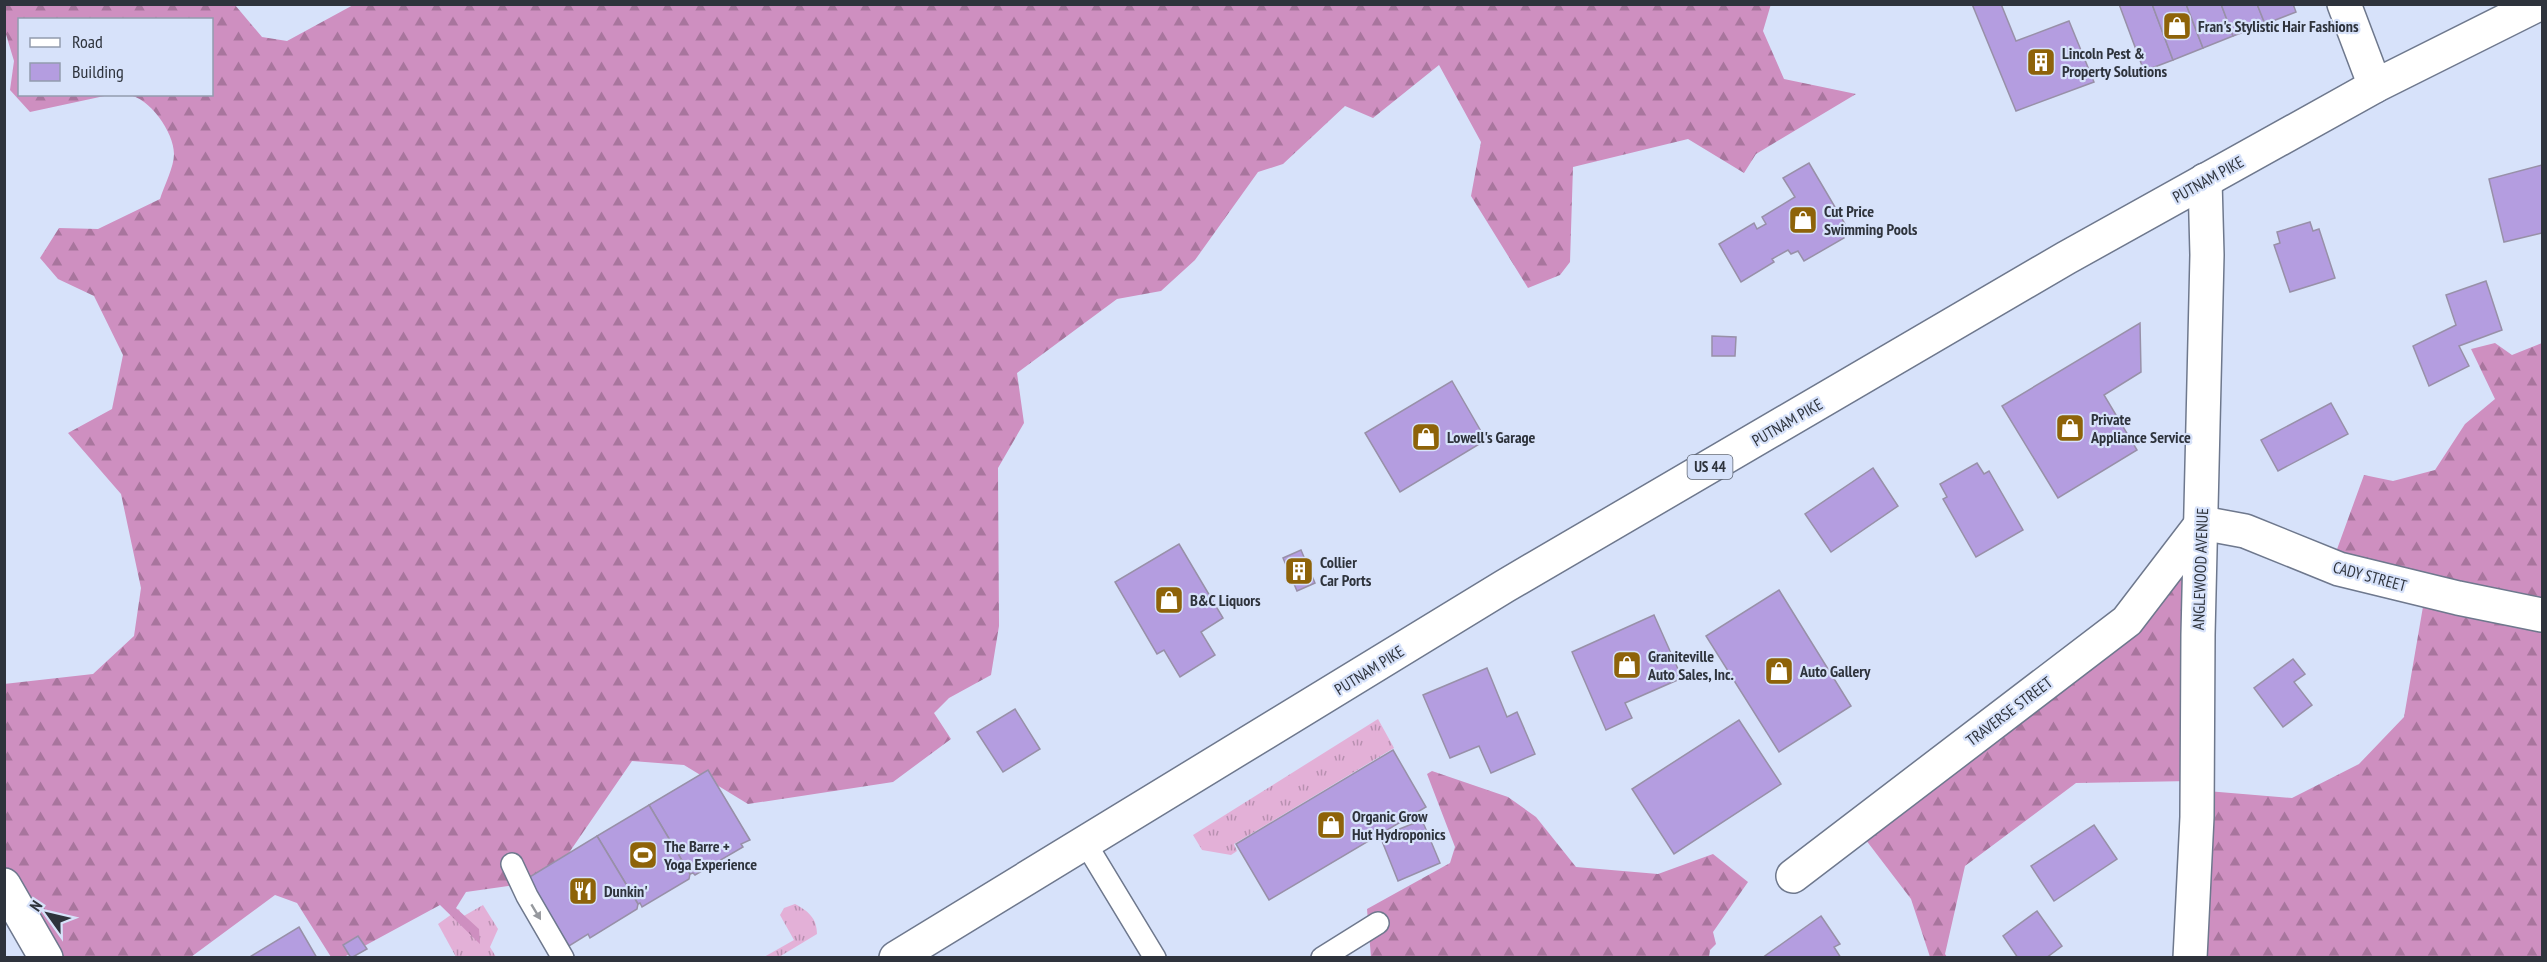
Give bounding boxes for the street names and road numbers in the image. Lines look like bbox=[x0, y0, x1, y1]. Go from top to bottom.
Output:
street label: PUTNAM PIKE bbox=[2169, 151, 2247, 207]
street label: PUTNAM PIKE bbox=[1748, 394, 1826, 450]
road number: US 44 bbox=[1688, 455, 1732, 479]
street label: ANGLEWOOD AVENUE bbox=[2188, 508, 2212, 630]
street label: CADY STREET bbox=[2331, 557, 2409, 595]
street label: PUTNAM PIKE bbox=[1331, 641, 1408, 699]
street label: TRAVERSE STREET bbox=[1962, 672, 2056, 750]

